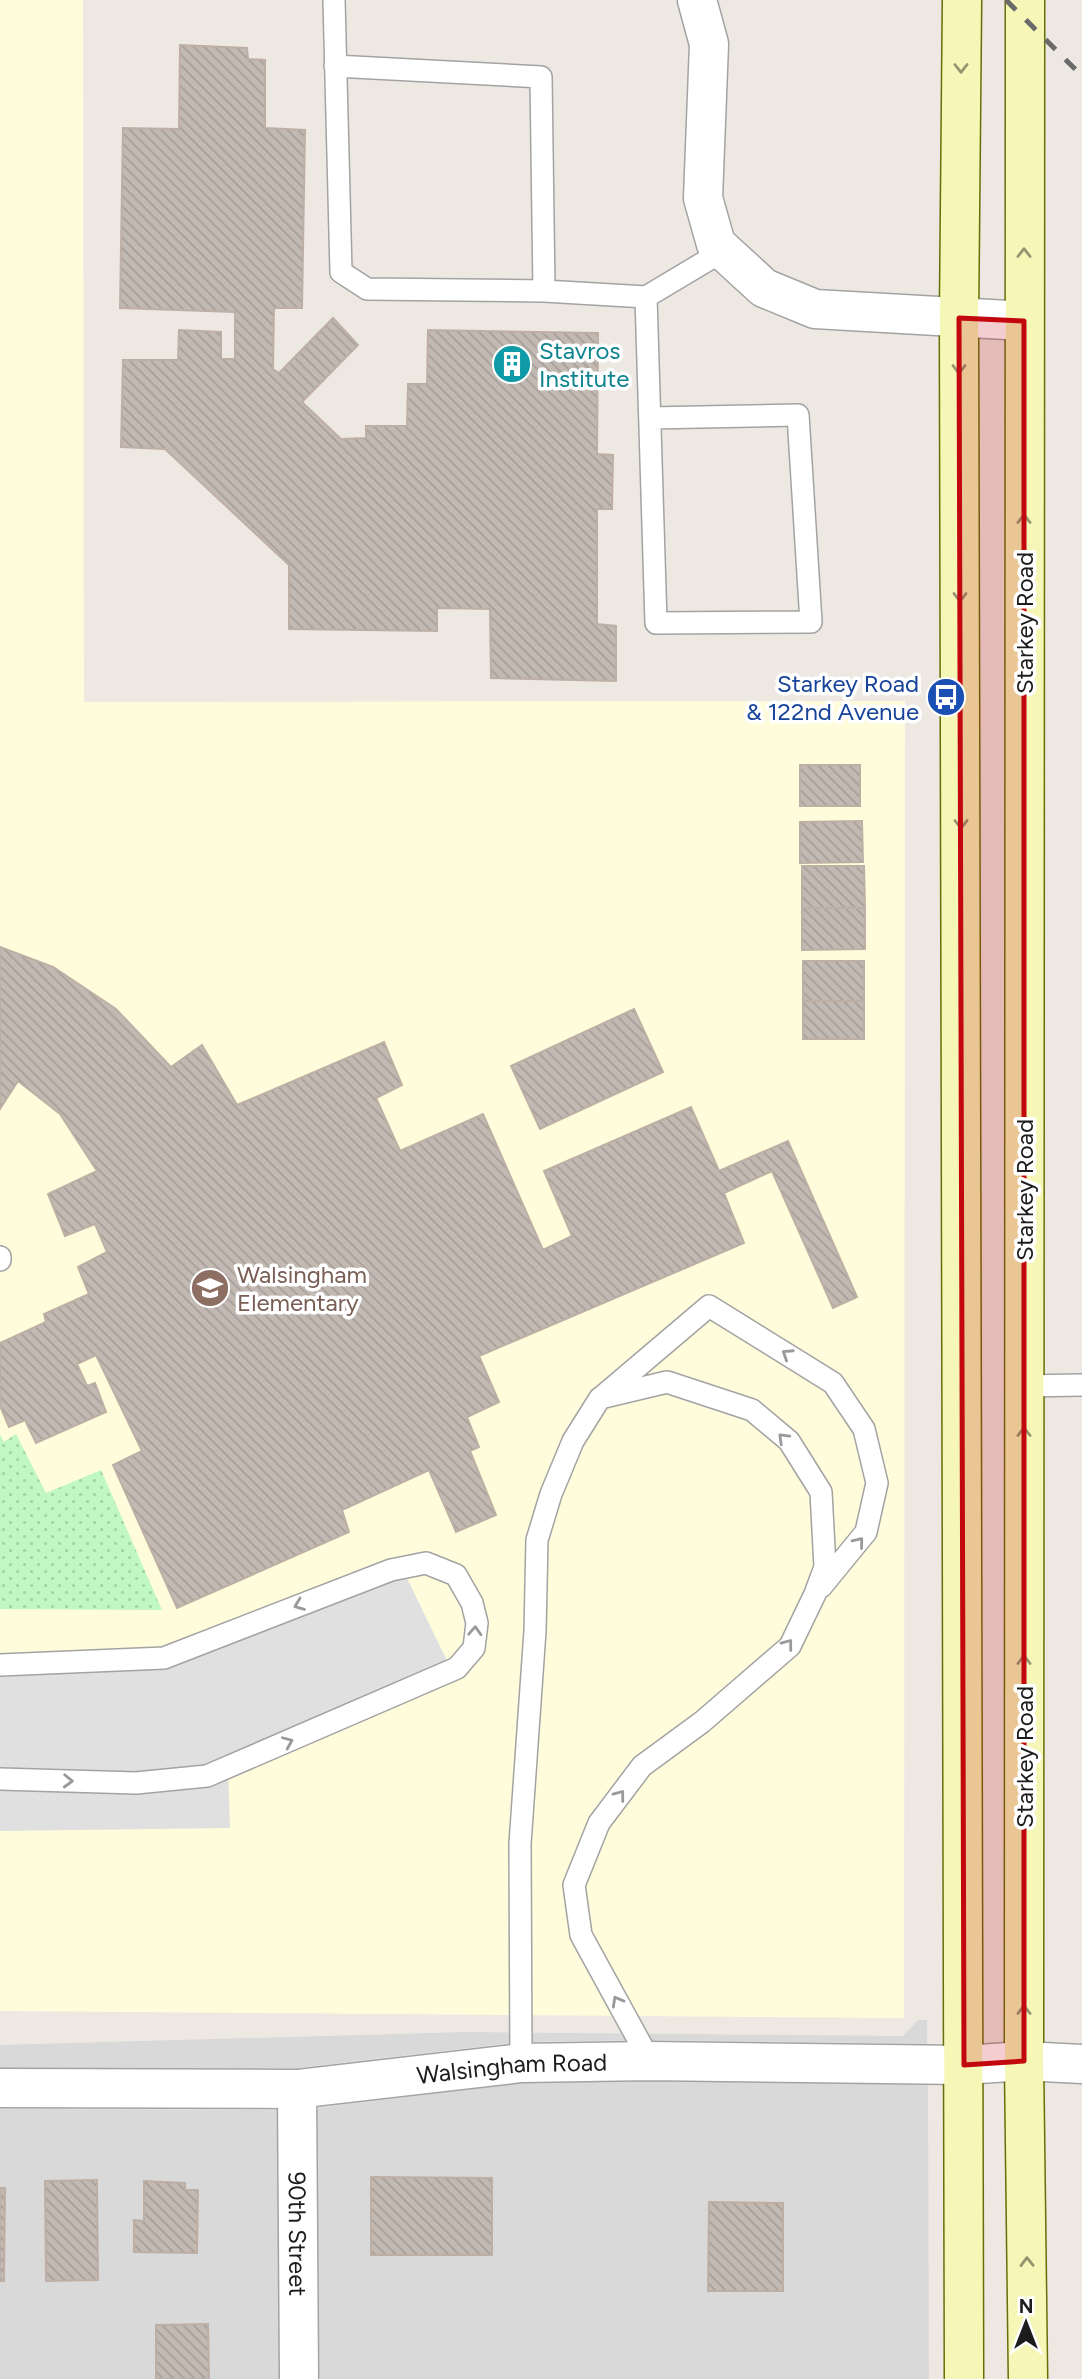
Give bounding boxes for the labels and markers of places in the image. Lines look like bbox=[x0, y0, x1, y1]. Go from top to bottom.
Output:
place label: Stavros Institute bbox=[539, 336, 629, 393]
building icon: Stavros Institute bbox=[491, 343, 533, 385]
place label: Starkey Road & 122nd Avenue bbox=[746, 669, 919, 726]
bus stop icon: Starkey Road & 122nd Avenue bbox=[925, 676, 967, 718]
place label: Walsingham Elementary bbox=[237, 1260, 367, 1317]
school or university icon: Walsingham Elementary bbox=[189, 1267, 231, 1309]

